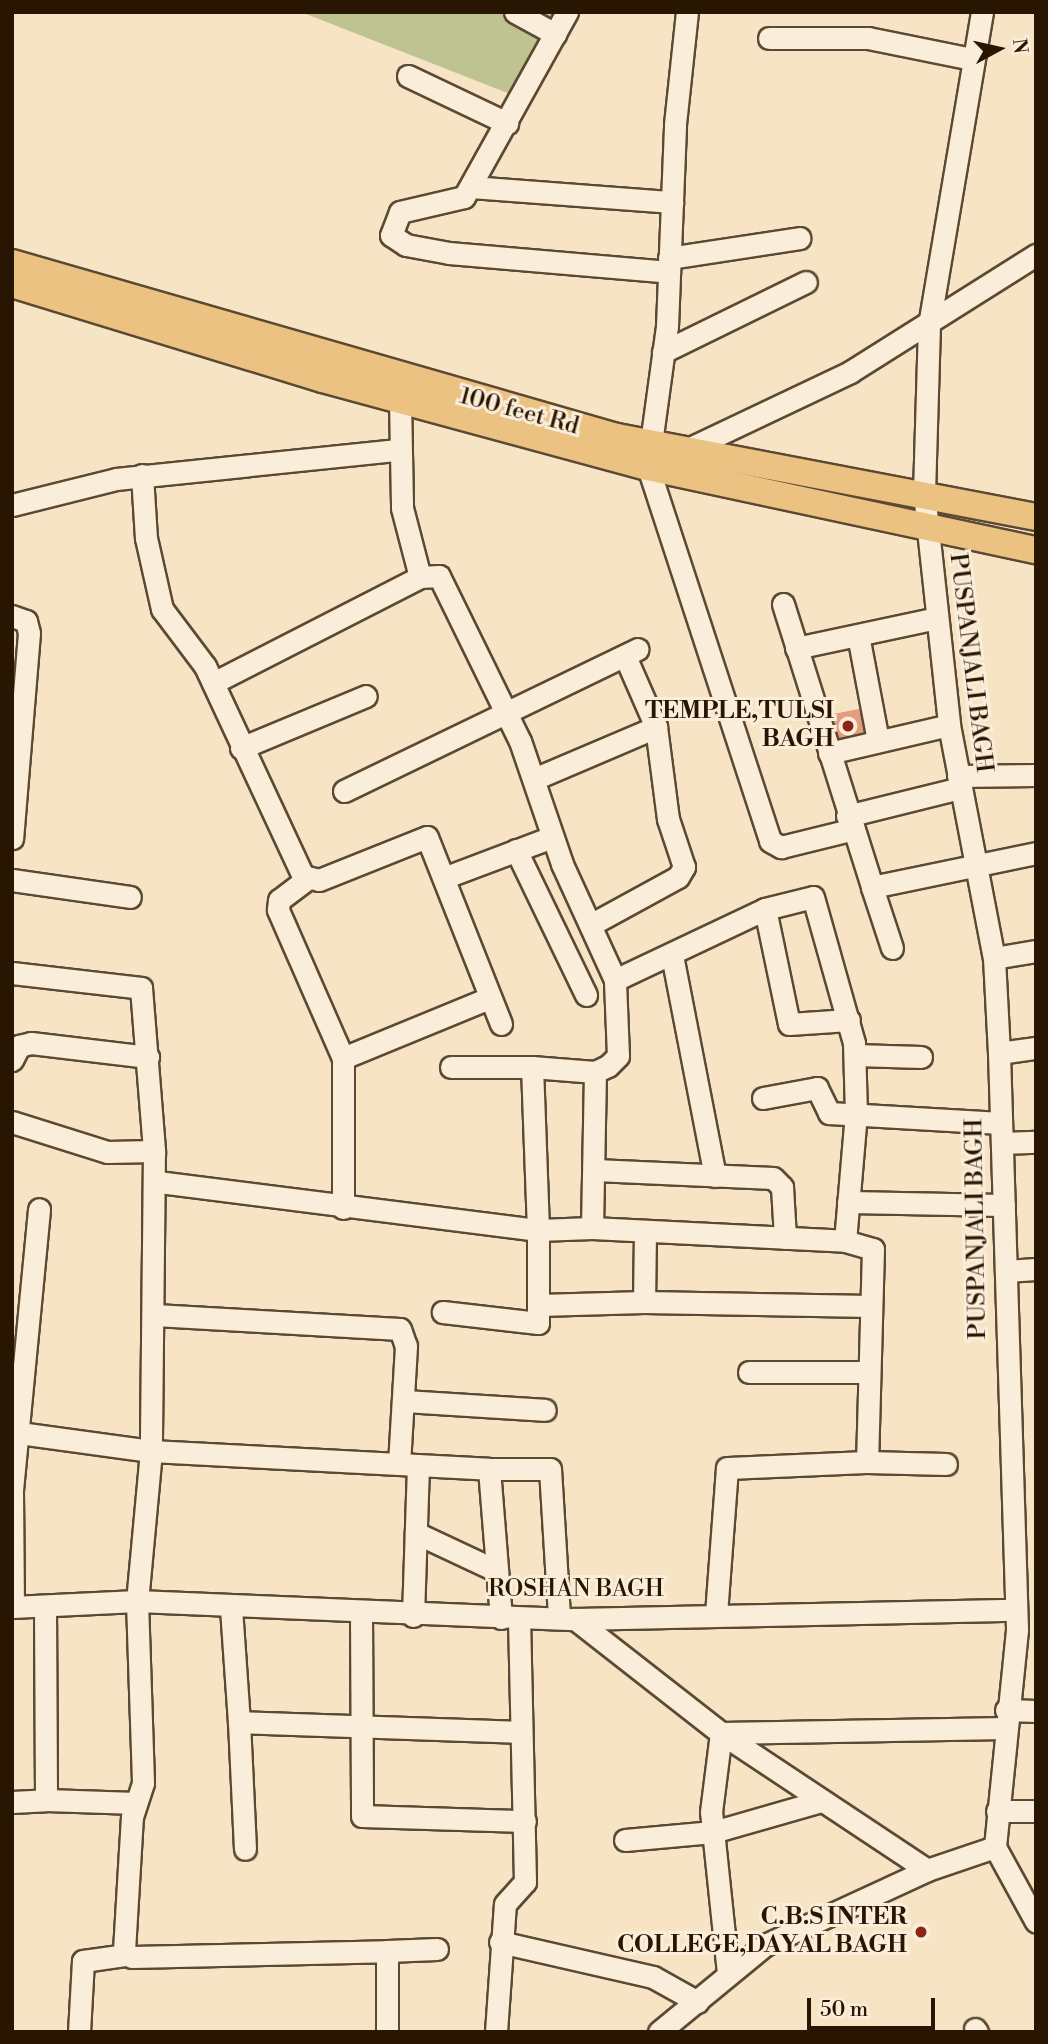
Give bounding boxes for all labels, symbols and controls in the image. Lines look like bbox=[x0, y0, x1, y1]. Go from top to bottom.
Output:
north arrow bbox=[964, 14, 1034, 84]
text: N bbox=[1007, 37, 1033, 55]
street label: 100 feet Rd bbox=[456, 382, 582, 442]
street label: PUSPANJALI BAGH bbox=[942, 552, 998, 774]
place label: TEMPLE,TULSI BAGH bbox=[645, 698, 834, 754]
marker: TEMPLE,TULSI BAGH bbox=[840, 718, 856, 734]
street label: PUSPANJALI BAGH bbox=[961, 1118, 993, 1340]
street label: ROSHAN BAGH bbox=[488, 1576, 664, 1604]
place label: C.B.S INTER COLLEGE,DAYAL BAGH bbox=[617, 1904, 907, 1960]
marker: C.B.S INTER COLLEGE,DAYAL BAGH bbox=[913, 1924, 929, 1940]
scale bar bbox=[810, 1984, 938, 2028]
text: 50 m bbox=[820, 1997, 868, 2023]

